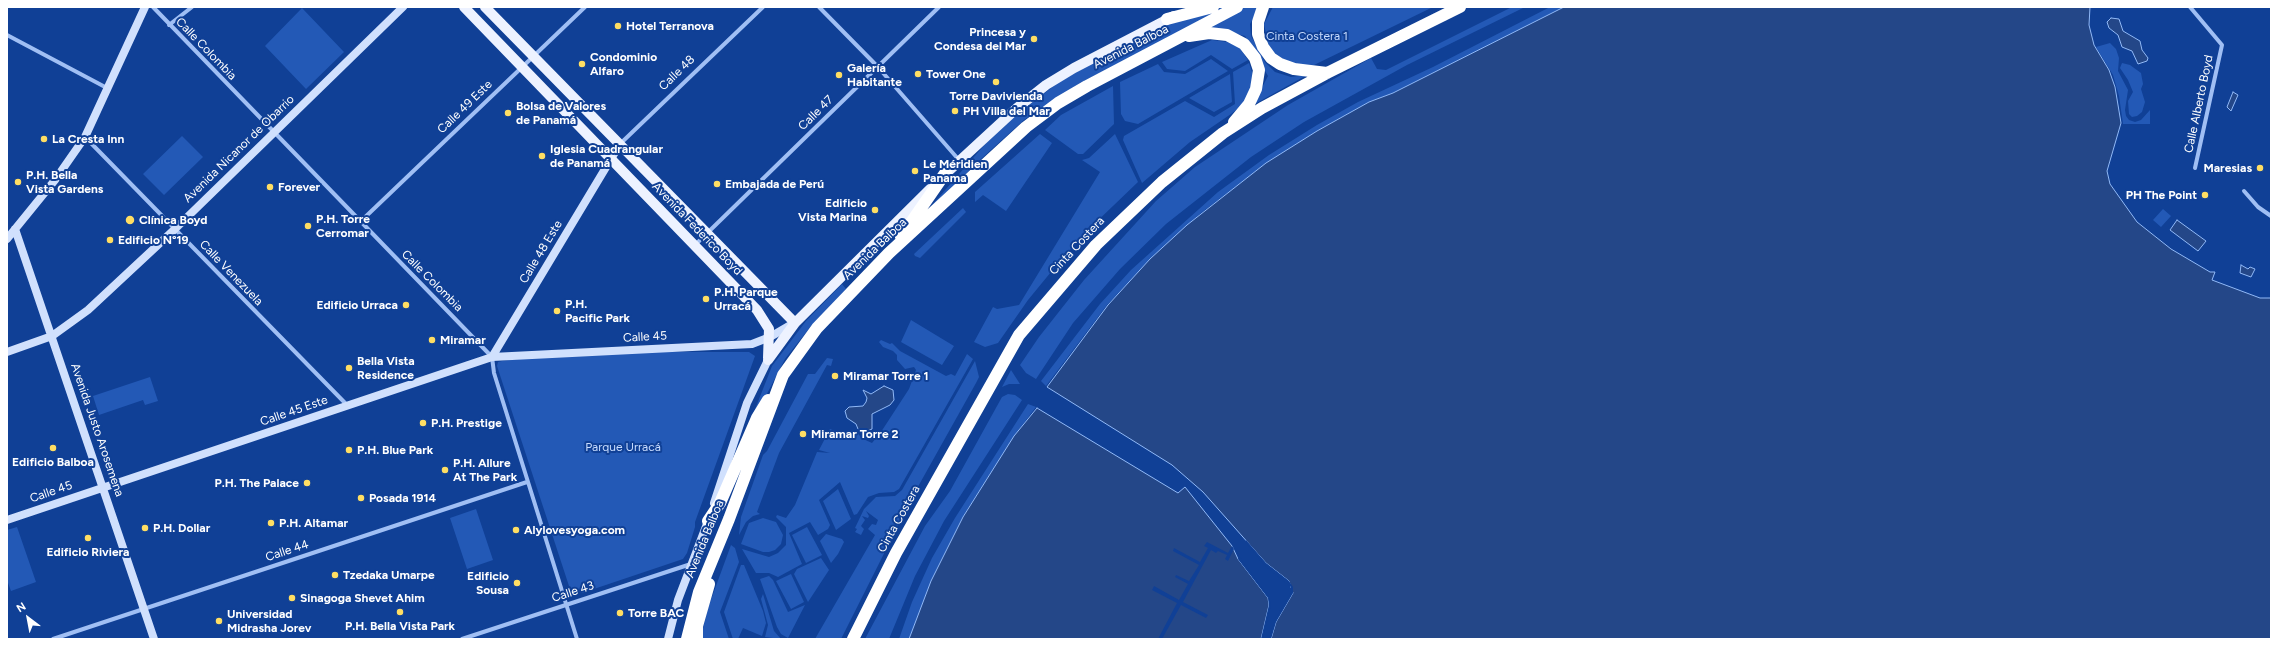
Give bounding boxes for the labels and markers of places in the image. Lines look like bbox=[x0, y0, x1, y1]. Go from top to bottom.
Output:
place label: Hotel Terranova bbox=[626, 19, 714, 33]
marker: Hotel Terranova bbox=[613, 21, 623, 31]
place label: Princesa y Condesa del Mar bbox=[934, 25, 1026, 53]
marker: Princesa y Condesa del Mar bbox=[1029, 34, 1039, 44]
place label: Condominio Alfaro bbox=[590, 50, 657, 78]
marker: Condominio Alfaro bbox=[577, 59, 587, 69]
place label: Galería Habitante bbox=[847, 61, 902, 89]
place label: Tower One bbox=[926, 67, 986, 81]
marker: Tower One bbox=[913, 69, 923, 79]
marker: Galería Habitante bbox=[834, 70, 844, 80]
marker: Torre Davivienda bbox=[991, 77, 1001, 87]
place label: Torre Davivienda bbox=[949, 89, 1043, 103]
place label: Bolsa de Valores de Panamá bbox=[516, 99, 606, 127]
place label: PH Villa del Mar bbox=[963, 104, 1050, 118]
marker: PH Villa del Mar bbox=[950, 106, 960, 116]
marker: Bolsa de Valores de Panamá bbox=[503, 108, 513, 118]
place label: La Cresta Inn bbox=[52, 132, 124, 146]
marker: La Cresta Inn bbox=[39, 134, 49, 144]
place label: Iglesia Cuadrangular de Panamá bbox=[550, 142, 663, 170]
marker: Iglesia Cuadrangular de Panamá bbox=[537, 151, 547, 161]
place label: Le Méridien Panama bbox=[923, 157, 987, 185]
place label: Maresias bbox=[2203, 161, 2252, 175]
marker: Maresias bbox=[2255, 163, 2265, 173]
marker: Le Méridien Panama bbox=[910, 166, 920, 176]
place label: P.H. Bella Vista Gardens bbox=[26, 168, 103, 196]
marker: P.H. Bella Vista Gardens bbox=[13, 177, 23, 187]
place label: Embajada de Perú bbox=[725, 177, 824, 191]
marker: Embajada de Perú bbox=[712, 179, 722, 189]
place label: Forever bbox=[278, 180, 320, 194]
marker: Forever bbox=[265, 182, 275, 192]
place label: PH The Point bbox=[2126, 188, 2197, 202]
marker: PH The Point bbox=[2200, 190, 2210, 200]
place label: Edificio Vista Marina bbox=[798, 196, 867, 224]
marker: Edificio Vista Marina bbox=[870, 205, 880, 215]
place label: P.H. Torre Cerromar bbox=[316, 212, 370, 240]
place label: Clínica Boyd bbox=[139, 213, 207, 227]
marker: Clínica Boyd bbox=[124, 214, 136, 226]
marker: P.H. Torre Cerromar bbox=[303, 221, 313, 231]
place label: Edificio N°19 bbox=[118, 233, 189, 247]
marker: Edificio N°19 bbox=[105, 235, 115, 245]
place label: P.H. Parque Urracá bbox=[714, 285, 778, 313]
marker: P.H. Parque Urracá bbox=[701, 294, 711, 304]
place label: P.H. Pacific Park bbox=[565, 297, 630, 325]
place label: Edificio Urraca bbox=[316, 298, 398, 312]
marker: Edificio Urraca bbox=[401, 300, 411, 310]
marker: P.H. Pacific Park bbox=[552, 306, 562, 316]
place label: Miramar bbox=[440, 333, 486, 347]
marker: Miramar bbox=[427, 335, 437, 345]
place label: Bella Vista Residence bbox=[357, 354, 415, 382]
marker: Bella Vista Residence bbox=[344, 363, 354, 373]
place label: Miramar Torre 1 bbox=[843, 369, 928, 383]
marker: Miramar Torre 1 bbox=[830, 371, 840, 381]
place label: P.H. Prestige bbox=[431, 416, 502, 430]
marker: P.H. Prestige bbox=[418, 418, 428, 428]
place label: Miramar Torre 2 bbox=[811, 427, 898, 441]
marker: Miramar Torre 2 bbox=[798, 429, 808, 439]
marker: Edificio Balboa bbox=[48, 443, 58, 453]
place label: P.H. Blue Park bbox=[357, 443, 433, 457]
marker: P.H. Blue Park bbox=[344, 445, 354, 455]
place label: Edificio Balboa bbox=[12, 455, 94, 469]
place label: P.H. Allure At The Park bbox=[453, 456, 517, 484]
marker: P.H. Allure At The Park bbox=[440, 465, 450, 475]
place label: P.H. The Palace bbox=[215, 476, 299, 490]
marker: P.H. The Palace bbox=[302, 478, 312, 488]
place label: Posada 1914 bbox=[369, 491, 436, 505]
marker: Posada 1914 bbox=[356, 493, 366, 503]
place label: P.H. Altamar bbox=[279, 516, 348, 530]
marker: P.H. Altamar bbox=[266, 518, 276, 528]
place label: P.H. Dollar bbox=[153, 521, 210, 535]
marker: P.H. Dollar bbox=[140, 523, 150, 533]
place label: Alylovesyoga.com bbox=[524, 523, 625, 537]
marker: Alylovesyoga.com bbox=[511, 525, 521, 535]
marker: Edificio Riviera bbox=[83, 533, 93, 543]
place label: Edificio Riviera bbox=[46, 545, 130, 559]
place label: Tzedaka Umarpe bbox=[343, 568, 435, 582]
place label: Edificio Sousa bbox=[467, 569, 509, 597]
marker: Tzedaka Umarpe bbox=[330, 570, 340, 580]
marker: Edificio Sousa bbox=[512, 578, 522, 588]
place label: Sinagoga Shevet Ahim bbox=[300, 591, 425, 605]
marker: Sinagoga Shevet Ahim bbox=[287, 593, 297, 603]
place label: Torre BAC bbox=[628, 606, 684, 620]
place label: Universidad Midrasha Jorev bbox=[227, 607, 311, 635]
marker: P.H. Bella Vista Park bbox=[395, 607, 405, 617]
marker: Torre BAC bbox=[615, 608, 625, 618]
marker: Universidad Midrasha Jorev bbox=[214, 616, 224, 626]
place label: P.H. Bella Vista Park bbox=[345, 619, 455, 633]

